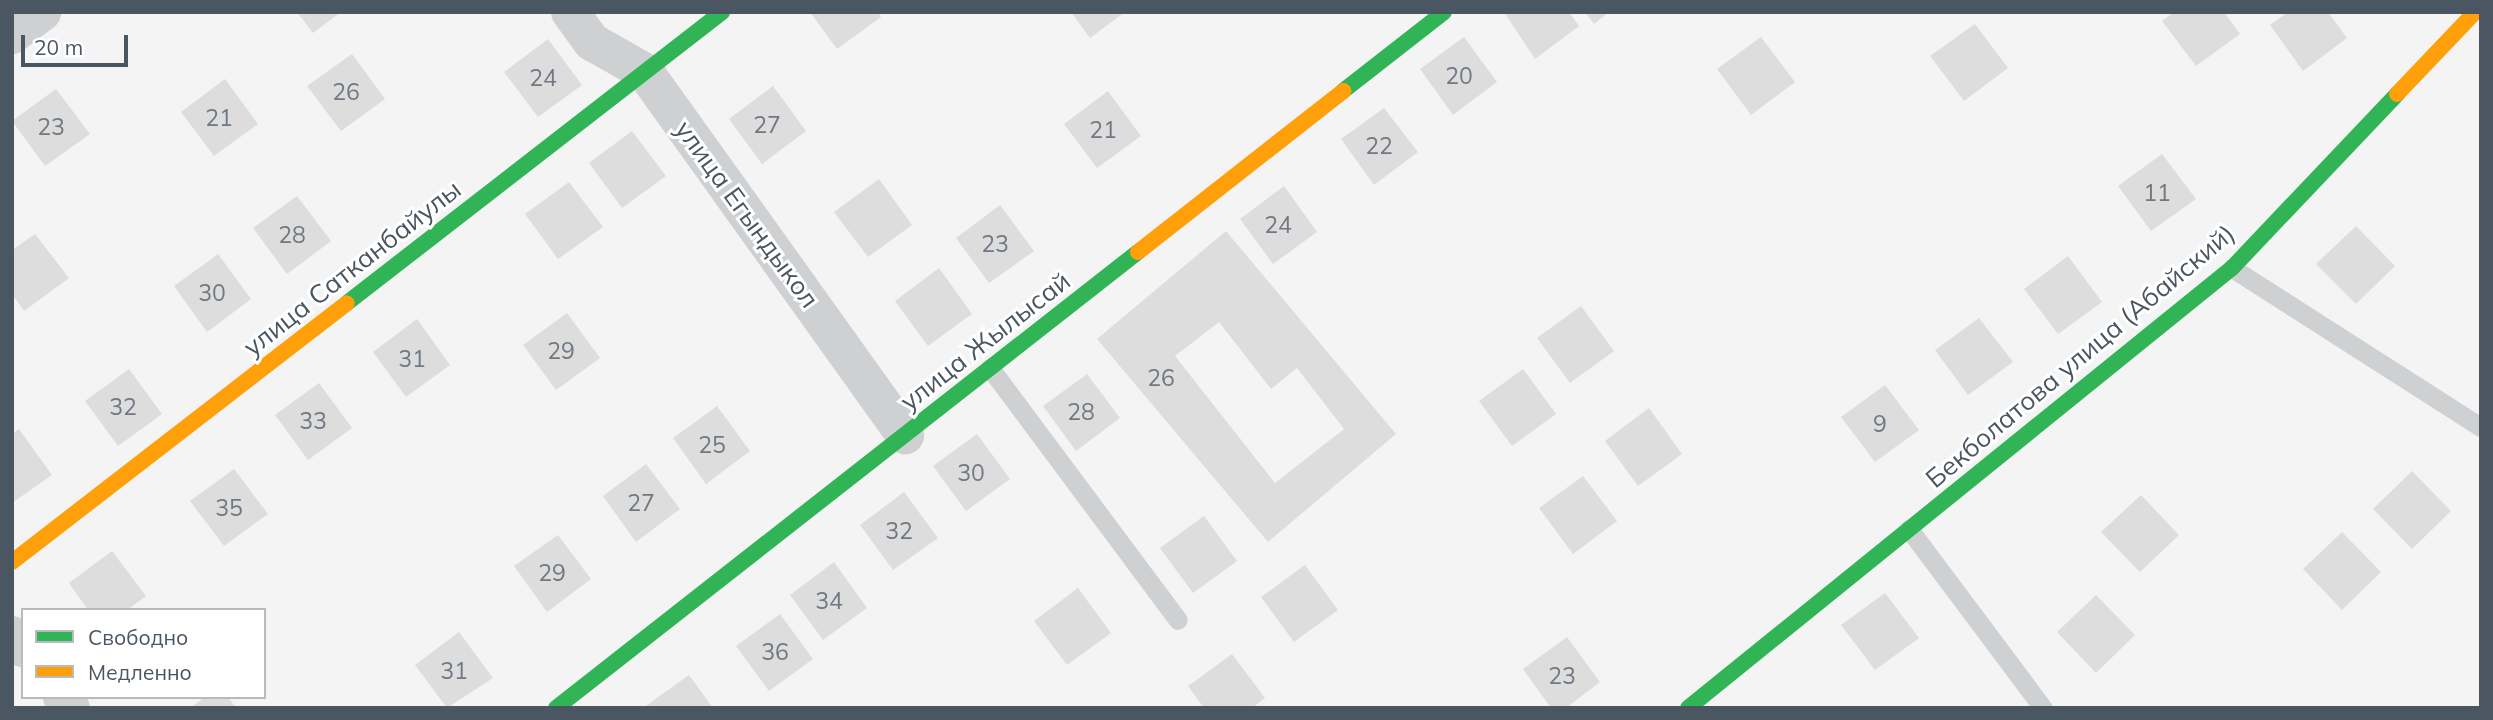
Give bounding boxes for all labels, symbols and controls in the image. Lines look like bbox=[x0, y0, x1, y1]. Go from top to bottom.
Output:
scale bar bbox=[24, 21, 131, 65]
text: 20 m bbox=[34, 34, 83, 60]
house number: 20 bbox=[1445, 62, 1473, 90]
house number: 24 bbox=[529, 64, 557, 92]
house number: 26 bbox=[332, 78, 360, 106]
house number: 21 bbox=[205, 104, 233, 132]
house number: 27 bbox=[753, 111, 781, 139]
house number: 23 bbox=[37, 113, 65, 141]
street label: улица Егындыкол bbox=[669, 114, 825, 314]
house number: 21 bbox=[1089, 116, 1117, 144]
house number: 22 bbox=[1365, 132, 1393, 160]
street label: улица Сатканбайулы bbox=[237, 173, 467, 363]
house number: 11 bbox=[2143, 179, 2171, 207]
house number: 24 bbox=[1264, 211, 1292, 239]
street label: Бекболатова улица (Абайский) bbox=[1919, 218, 2241, 494]
house number: 28 bbox=[278, 221, 306, 249]
house number: 23 bbox=[981, 230, 1009, 258]
street label: улица Жылысай bbox=[894, 265, 1076, 417]
house number: 30 bbox=[198, 279, 226, 307]
house number: 29 bbox=[547, 337, 575, 365]
house number: 31 bbox=[398, 345, 426, 373]
house number: 26 bbox=[1147, 364, 1175, 392]
house number: 32 bbox=[109, 393, 137, 421]
house number: 28 bbox=[1067, 398, 1095, 426]
house number: 33 bbox=[299, 407, 327, 435]
house number: 9 bbox=[1873, 410, 1887, 438]
house number: 25 bbox=[698, 431, 726, 459]
house number: 30 bbox=[957, 459, 985, 487]
house number: 27 bbox=[627, 489, 655, 517]
house number: 35 bbox=[215, 494, 243, 522]
house number: 32 bbox=[885, 517, 913, 545]
house number: 29 bbox=[538, 559, 566, 587]
house number: 34 bbox=[815, 587, 843, 615]
legend bbox=[21, 608, 266, 699]
text: Свободно bbox=[88, 624, 188, 650]
house number: 36 bbox=[761, 638, 789, 666]
house number: 31 bbox=[440, 657, 468, 685]
text: Медленно bbox=[88, 659, 192, 685]
house number: 23 bbox=[1548, 662, 1576, 690]

